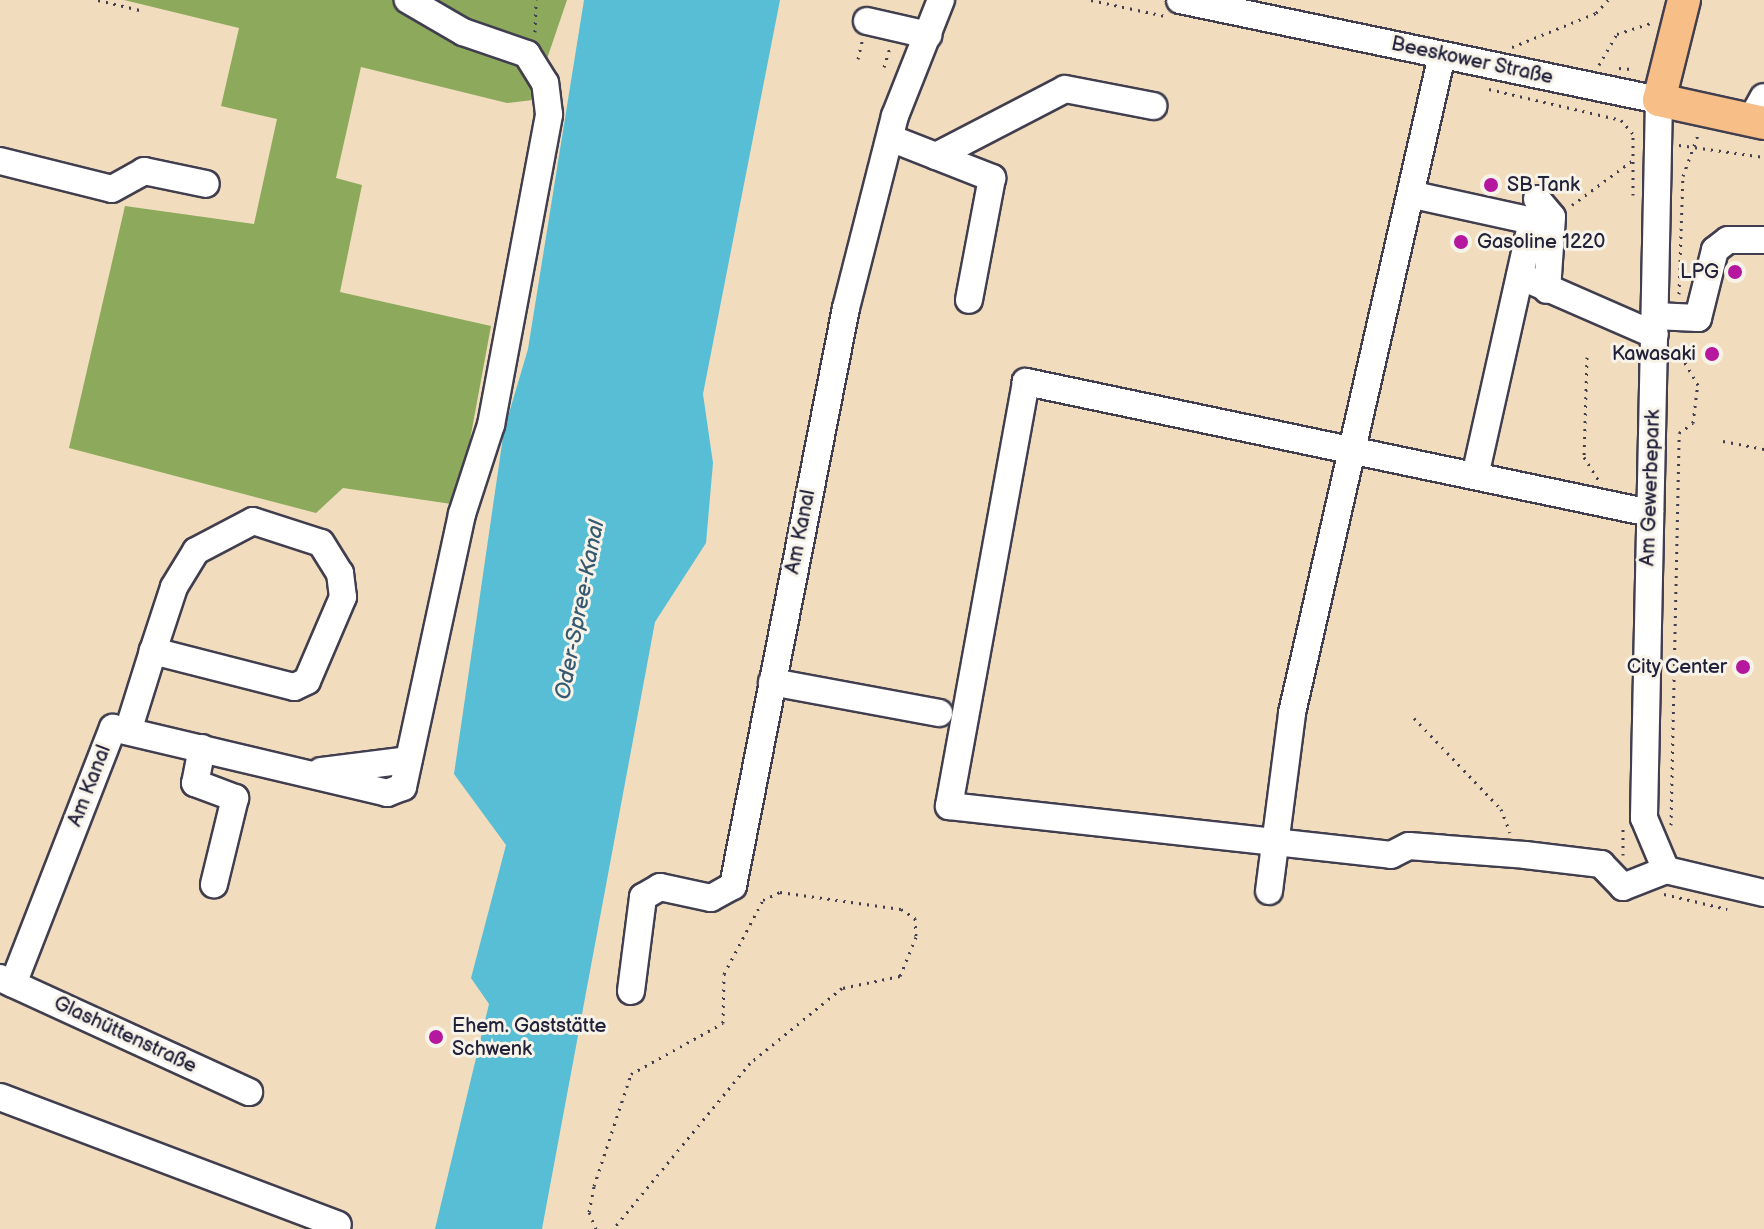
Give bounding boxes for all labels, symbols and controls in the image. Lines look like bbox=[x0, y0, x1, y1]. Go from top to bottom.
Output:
street label: Beeskower Straße bbox=[1389, 32, 1555, 90]
place label: SB Tank bbox=[1507, 173, 1581, 197]
marker: SB Tank bbox=[1482, 176, 1500, 194]
place label: Gasoline 1220 bbox=[1477, 230, 1605, 254]
marker: Gasoline 1220 bbox=[1452, 233, 1470, 251]
place label: LPG bbox=[1680, 260, 1719, 284]
marker: LPG bbox=[1726, 263, 1744, 281]
place label: Kawasaki bbox=[1612, 342, 1696, 366]
marker: Kawasaki bbox=[1703, 345, 1721, 363]
street label: Am Gewerbepark bbox=[1636, 409, 1666, 567]
street label: Am Kanal bbox=[781, 488, 821, 576]
water label: Oder-Spree-Kanal bbox=[550, 518, 610, 702]
place label: City Center bbox=[1626, 655, 1727, 679]
marker: City Center bbox=[1734, 658, 1752, 676]
street label: Am Kanal bbox=[64, 742, 116, 830]
street label: Glashüttenstraße bbox=[50, 991, 200, 1079]
place label: Ehem. Gaststätte Schwenk bbox=[452, 1014, 606, 1061]
marker: Ehem. Gaststätte Schwenk bbox=[427, 1028, 445, 1046]

